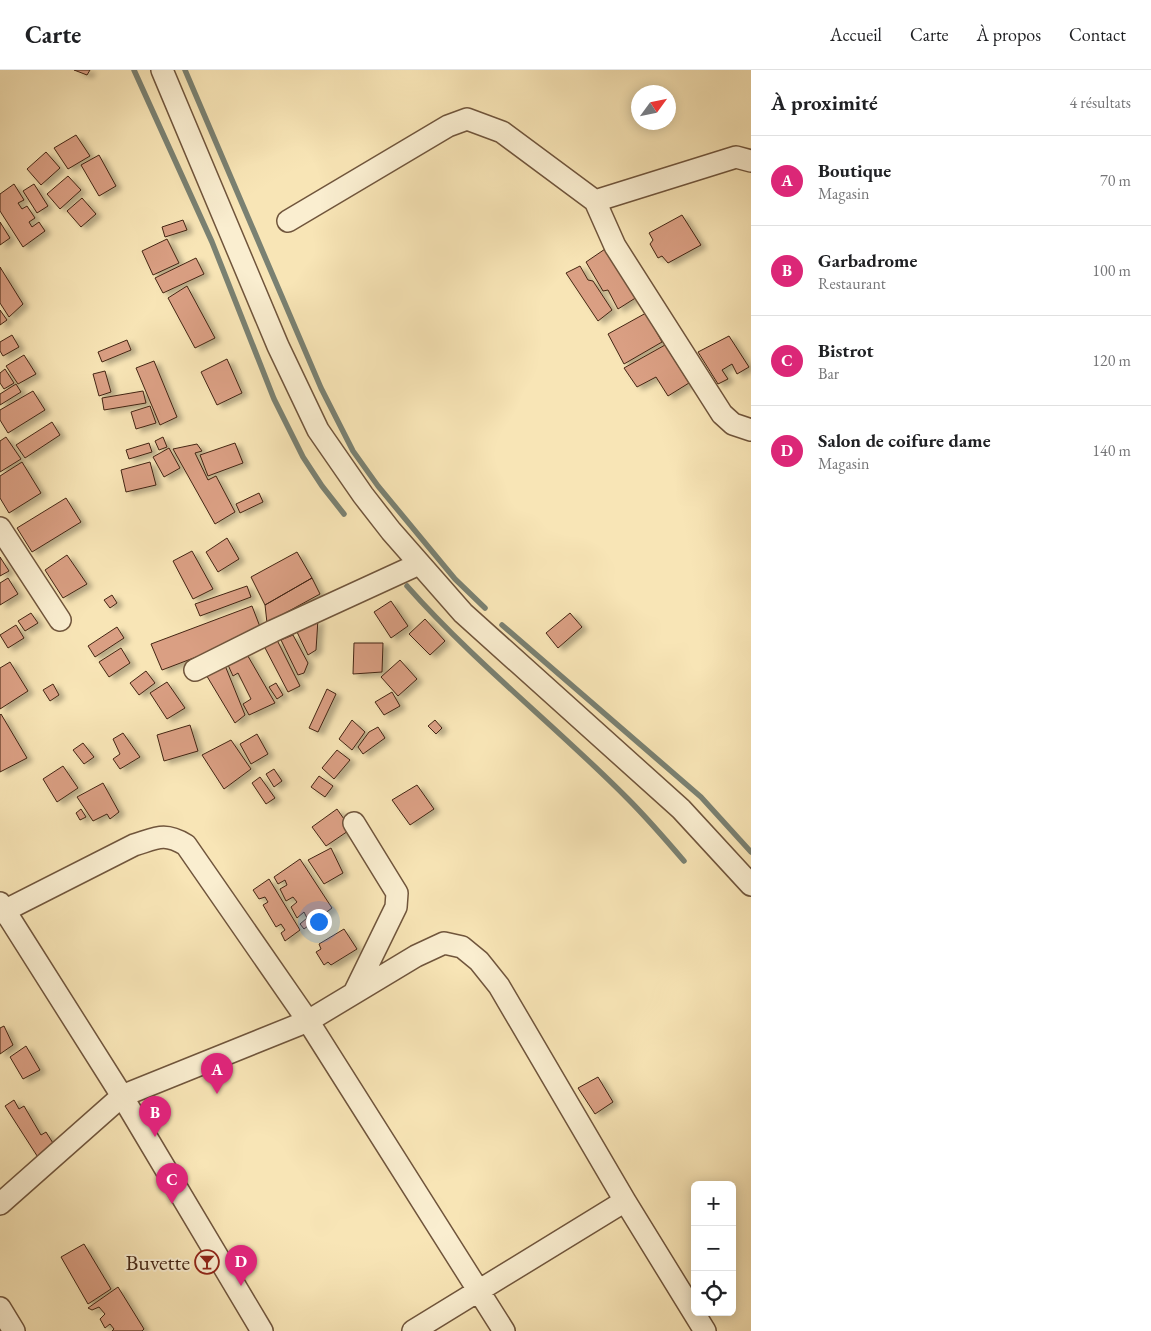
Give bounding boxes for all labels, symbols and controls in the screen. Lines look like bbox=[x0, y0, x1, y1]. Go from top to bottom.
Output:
text: Carte bbox=[25, 19, 81, 50]
text: Accueil bbox=[830, 23, 882, 46]
text: Carte bbox=[910, 23, 949, 46]
text: À propos bbox=[977, 23, 1041, 46]
text: Contact bbox=[1069, 23, 1126, 46]
north arrow bbox=[631, 85, 676, 130]
text: À proximité bbox=[771, 89, 878, 116]
text: 4 résultats bbox=[1069, 92, 1131, 113]
text: Boutique bbox=[818, 158, 891, 183]
text: A bbox=[781, 170, 793, 191]
text: 70 m bbox=[1100, 170, 1131, 191]
text: Magasin bbox=[818, 183, 869, 204]
text: Garbadrome bbox=[818, 248, 917, 273]
text: B bbox=[782, 260, 792, 281]
text: 100 m bbox=[1092, 260, 1131, 281]
text: Restaurant bbox=[818, 273, 886, 294]
text: Bistrot bbox=[818, 338, 874, 363]
text: C bbox=[781, 350, 793, 371]
text: 120 m bbox=[1092, 350, 1131, 371]
text: Bar bbox=[818, 363, 839, 384]
text: Salon de coifure dame bbox=[818, 428, 991, 453]
text: D bbox=[781, 440, 793, 461]
text: 140 m bbox=[1092, 440, 1131, 461]
text: Magasin bbox=[818, 453, 869, 474]
your location bbox=[306, 909, 332, 935]
pin: A bbox=[201, 1053, 233, 1094]
pin: B bbox=[139, 1096, 171, 1137]
pin: C bbox=[156, 1163, 188, 1204]
map controls bbox=[691, 1181, 736, 1316]
button: + bbox=[691, 1181, 736, 1226]
button: − bbox=[691, 1226, 736, 1271]
pin: D bbox=[225, 1245, 257, 1286]
place label: Buvette bbox=[125, 1248, 190, 1277]
bar icon: Buvette bbox=[194, 1249, 220, 1275]
button: locate bbox=[691, 1271, 736, 1316]

